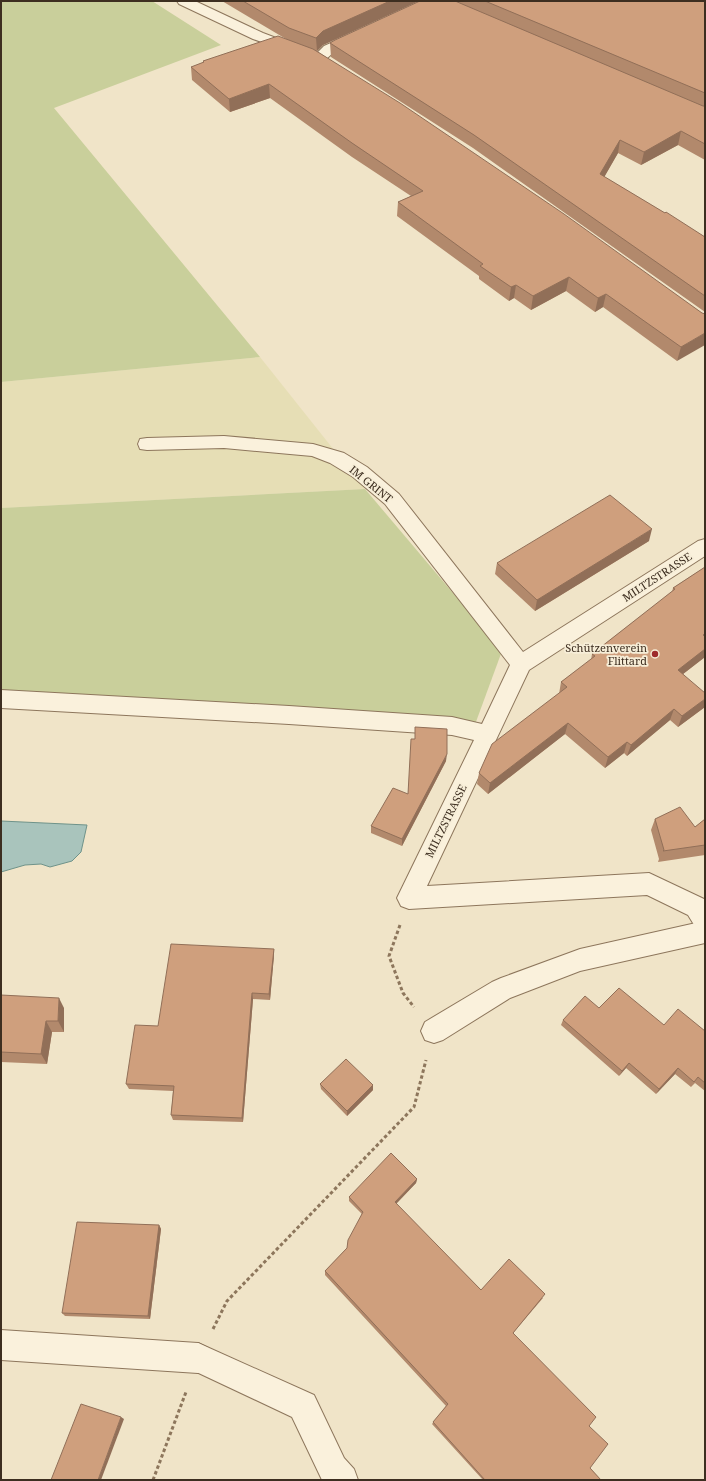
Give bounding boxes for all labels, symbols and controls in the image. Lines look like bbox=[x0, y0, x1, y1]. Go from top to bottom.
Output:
street label: IM GRINT bbox=[347, 462, 396, 506]
street label: MILTZSTRASSE bbox=[619, 548, 694, 605]
place label: Schützenverein Flittard bbox=[565, 640, 647, 668]
marker: Schützenverein Flittard bbox=[650, 649, 660, 659]
street label: MILTZSTRASSE bbox=[421, 781, 470, 860]

